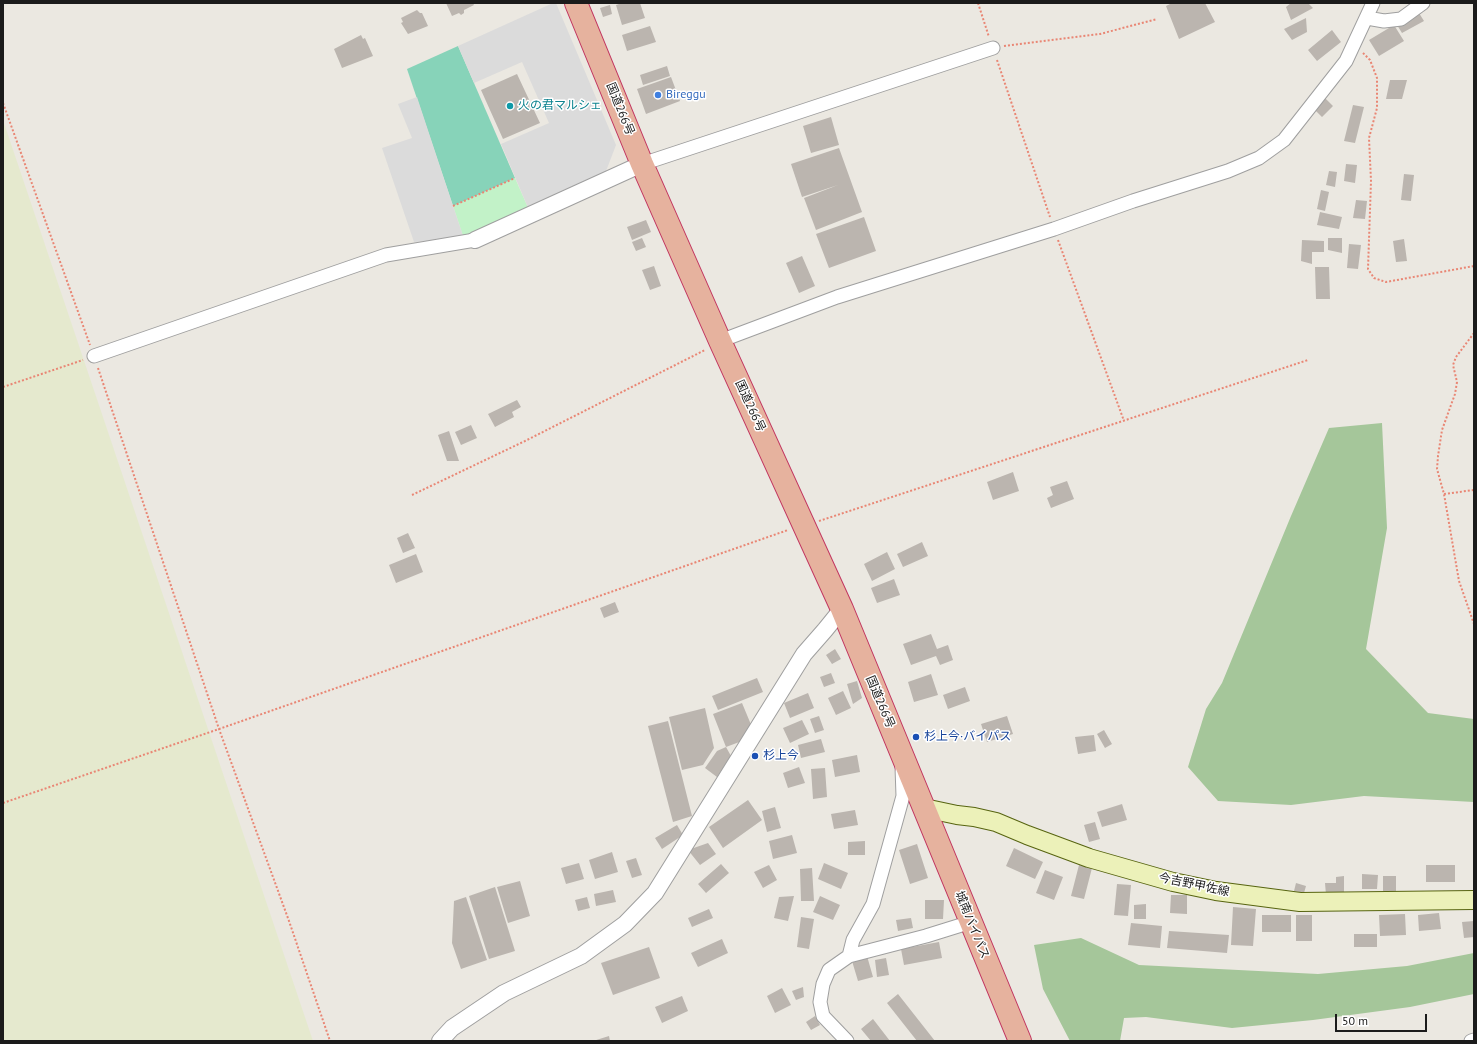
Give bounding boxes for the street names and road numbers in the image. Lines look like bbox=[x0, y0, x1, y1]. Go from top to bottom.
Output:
street label: 国道266号 bbox=[603, 81, 637, 137]
street label: 国道266号 bbox=[732, 378, 768, 434]
street label: 国道266号 bbox=[863, 674, 897, 730]
street label: 今吉野甲佐線 bbox=[1157, 870, 1231, 900]
street label: 城南バイパス bbox=[952, 889, 992, 961]

